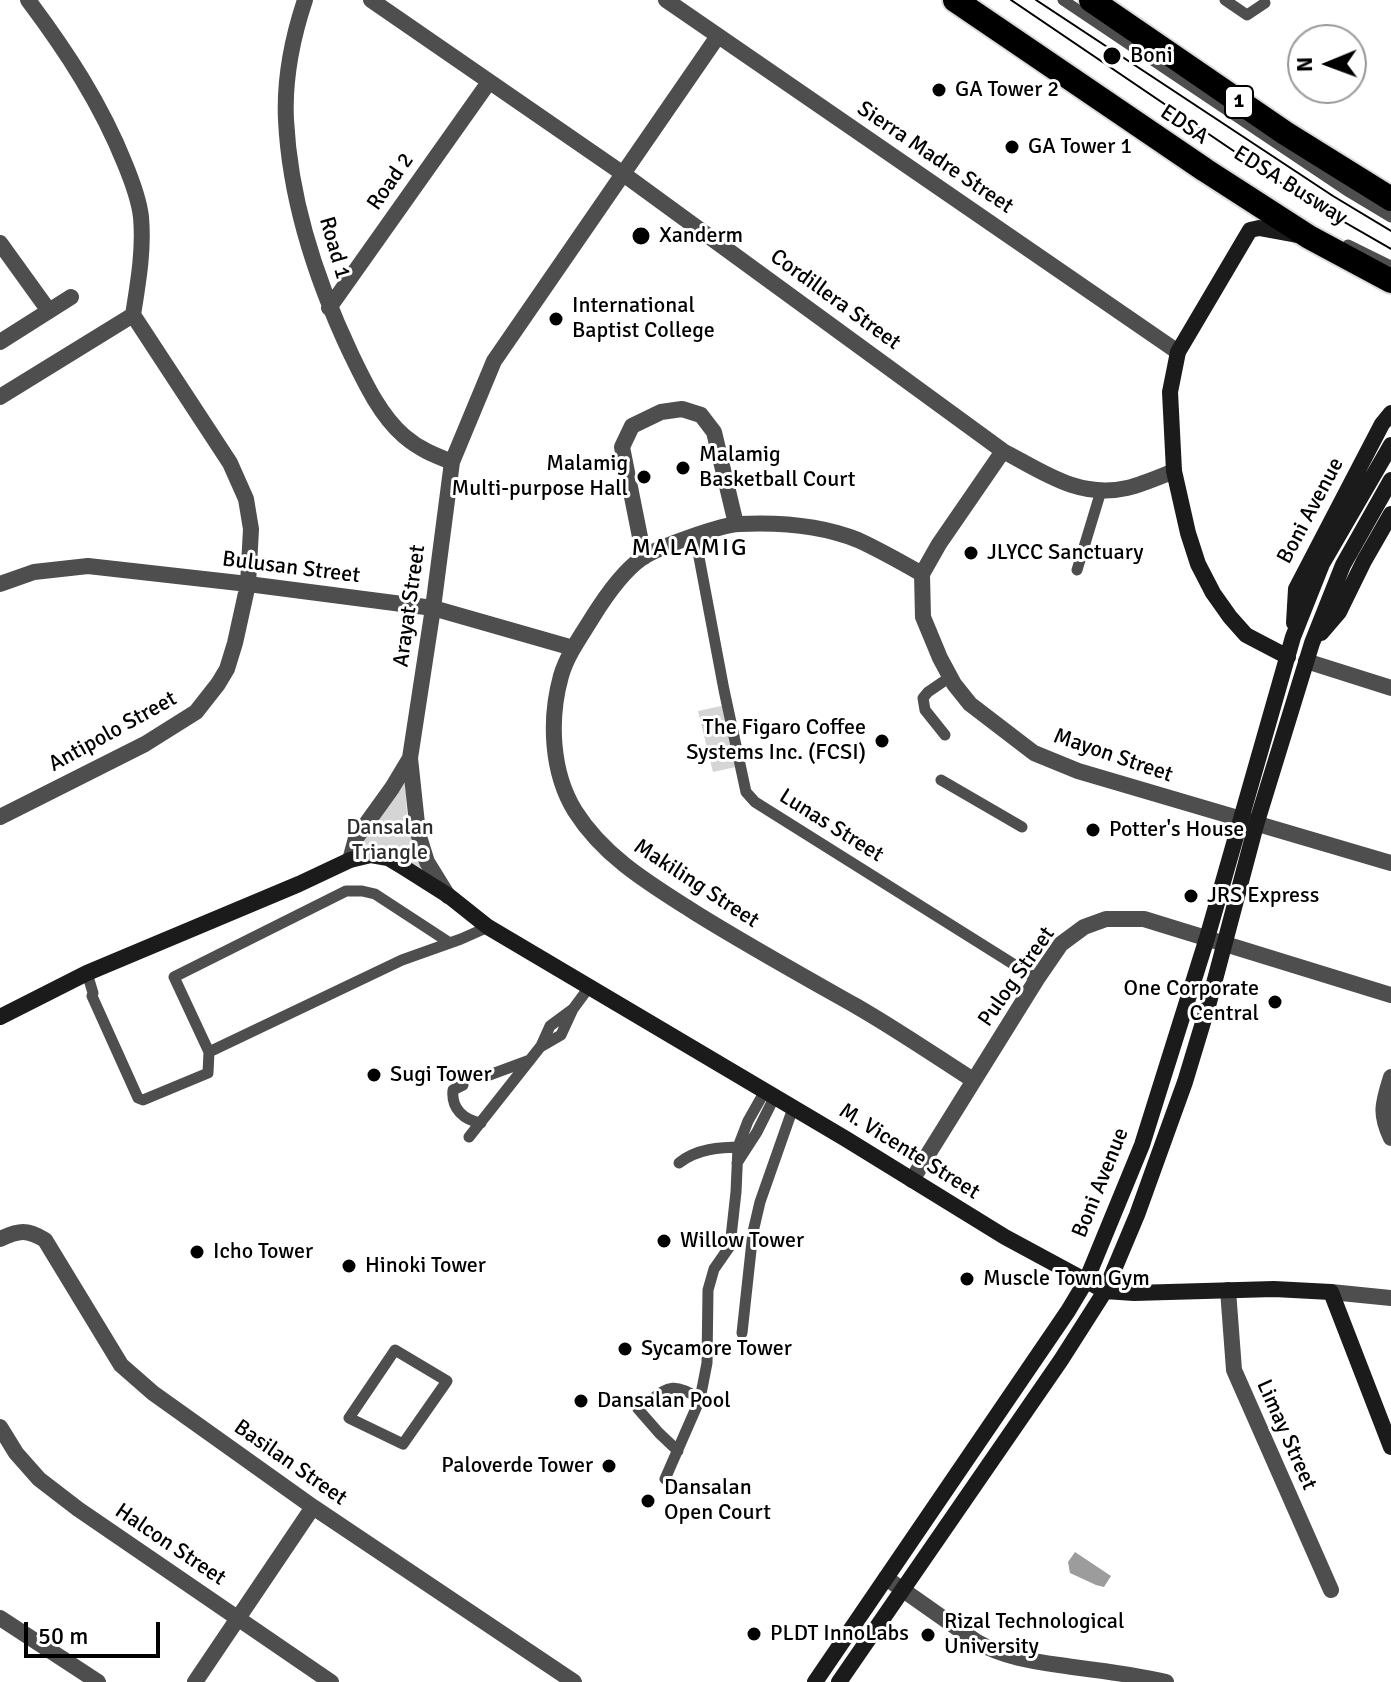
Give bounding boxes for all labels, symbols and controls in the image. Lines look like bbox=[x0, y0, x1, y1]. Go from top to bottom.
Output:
north arrow bbox=[1287, 24, 1367, 104]
place label: Boni bbox=[1130, 43, 1173, 69]
marker: Boni bbox=[1101, 45, 1123, 67]
text: N bbox=[1291, 57, 1318, 72]
place label: GA Tower 2 bbox=[955, 77, 1059, 103]
marker: GA Tower 2 bbox=[930, 81, 948, 99]
road number: 1 bbox=[1225, 86, 1253, 118]
street label: Sierra Madre Street bbox=[852, 96, 1018, 220]
street label: EDSA bbox=[1155, 99, 1213, 151]
place label: GA Tower 1 bbox=[1028, 134, 1132, 160]
marker: GA Tower 1 bbox=[1003, 138, 1021, 156]
street label: EDSA Busway bbox=[1228, 141, 1352, 231]
street label: Road 2 bbox=[362, 148, 420, 216]
street label: Road 1 bbox=[313, 214, 355, 282]
place label: Xanderm bbox=[659, 223, 743, 249]
marker: Xanderm bbox=[630, 225, 652, 247]
street label: Cordillera Street bbox=[765, 244, 905, 356]
place label: International Baptist College bbox=[572, 293, 715, 344]
marker: International Baptist College bbox=[547, 310, 565, 328]
place label: Malamig Basketball Court bbox=[699, 442, 856, 494]
place label: Malamig Multi-purpose Hall bbox=[452, 451, 628, 502]
street label: Boni Avenue bbox=[1272, 453, 1350, 569]
marker: Malamig Basketball Court bbox=[674, 459, 692, 477]
marker: Malamig Multi-purpose Hall bbox=[635, 468, 653, 486]
district label: MALAMIG bbox=[632, 535, 748, 563]
place label: JLYCC Sanctuary bbox=[987, 540, 1144, 566]
street label: Arayat Street bbox=[388, 543, 432, 669]
marker: JLYCC Sanctuary bbox=[962, 544, 980, 562]
street label: Bulusan Street bbox=[221, 546, 361, 590]
street label: Antipolo Street bbox=[44, 686, 182, 778]
place label: The Figaro Coffee Systems Inc. (FCSI) bbox=[686, 715, 866, 766]
street label: Mayon Street bbox=[1050, 723, 1176, 789]
marker: The Figaro Coffee Systems Inc. (FCSI) bbox=[873, 732, 891, 750]
street label: Lunas Street bbox=[774, 784, 888, 868]
park label: Dansalan Triangle bbox=[346, 815, 434, 866]
place label: Potter's House bbox=[1109, 817, 1244, 843]
marker: Potter's House bbox=[1084, 821, 1102, 839]
street label: Makiling Street bbox=[628, 834, 764, 934]
place label: JRS Express bbox=[1207, 883, 1319, 909]
marker: JRS Express bbox=[1182, 887, 1200, 905]
street label: Pulog Street bbox=[973, 922, 1061, 1032]
place label: One Corporate Central bbox=[1124, 976, 1259, 1028]
marker: One Corporate Central bbox=[1266, 993, 1284, 1011]
place label: Sugi Tower bbox=[390, 1062, 492, 1088]
marker: Sugi Tower bbox=[365, 1066, 383, 1084]
street label: M. Vicente Street bbox=[834, 1098, 984, 1206]
street label: Boni Avenue bbox=[1067, 1124, 1135, 1242]
place label: Willow Tower bbox=[680, 1228, 804, 1254]
marker: Willow Tower bbox=[655, 1232, 673, 1250]
place label: Icho Tower bbox=[213, 1239, 313, 1265]
marker: Icho Tower bbox=[188, 1243, 206, 1261]
place label: Hinoki Tower bbox=[365, 1253, 486, 1279]
marker: Hinoki Tower bbox=[340, 1257, 358, 1275]
place label: Muscle Town Gym bbox=[983, 1266, 1150, 1292]
marker: Muscle Town Gym bbox=[958, 1270, 976, 1288]
place label: Sycamore Tower bbox=[641, 1336, 792, 1362]
marker: Sycamore Tower bbox=[616, 1340, 634, 1358]
street label: Limay Street bbox=[1250, 1376, 1322, 1494]
place label: Dansalan Pool bbox=[597, 1388, 731, 1414]
marker: Dansalan Pool bbox=[572, 1392, 590, 1410]
street label: Basilan Street bbox=[228, 1414, 352, 1512]
place label: Paloverde Tower bbox=[441, 1453, 593, 1479]
marker: Paloverde Tower bbox=[600, 1457, 618, 1475]
place label: Dansalan Open Court bbox=[664, 1475, 771, 1526]
marker: Dansalan Open Court bbox=[639, 1492, 657, 1510]
street label: Halcon Street bbox=[110, 1498, 230, 1592]
scale bar bbox=[28, 1606, 164, 1656]
place label: Rizal Technological University bbox=[944, 1609, 1124, 1660]
text: 50 m bbox=[38, 1621, 88, 1651]
place label: PLDT InnoLabs bbox=[770, 1621, 909, 1647]
marker: PLDT InnoLabs bbox=[745, 1625, 763, 1643]
marker: Rizal Technological University bbox=[919, 1626, 937, 1644]

